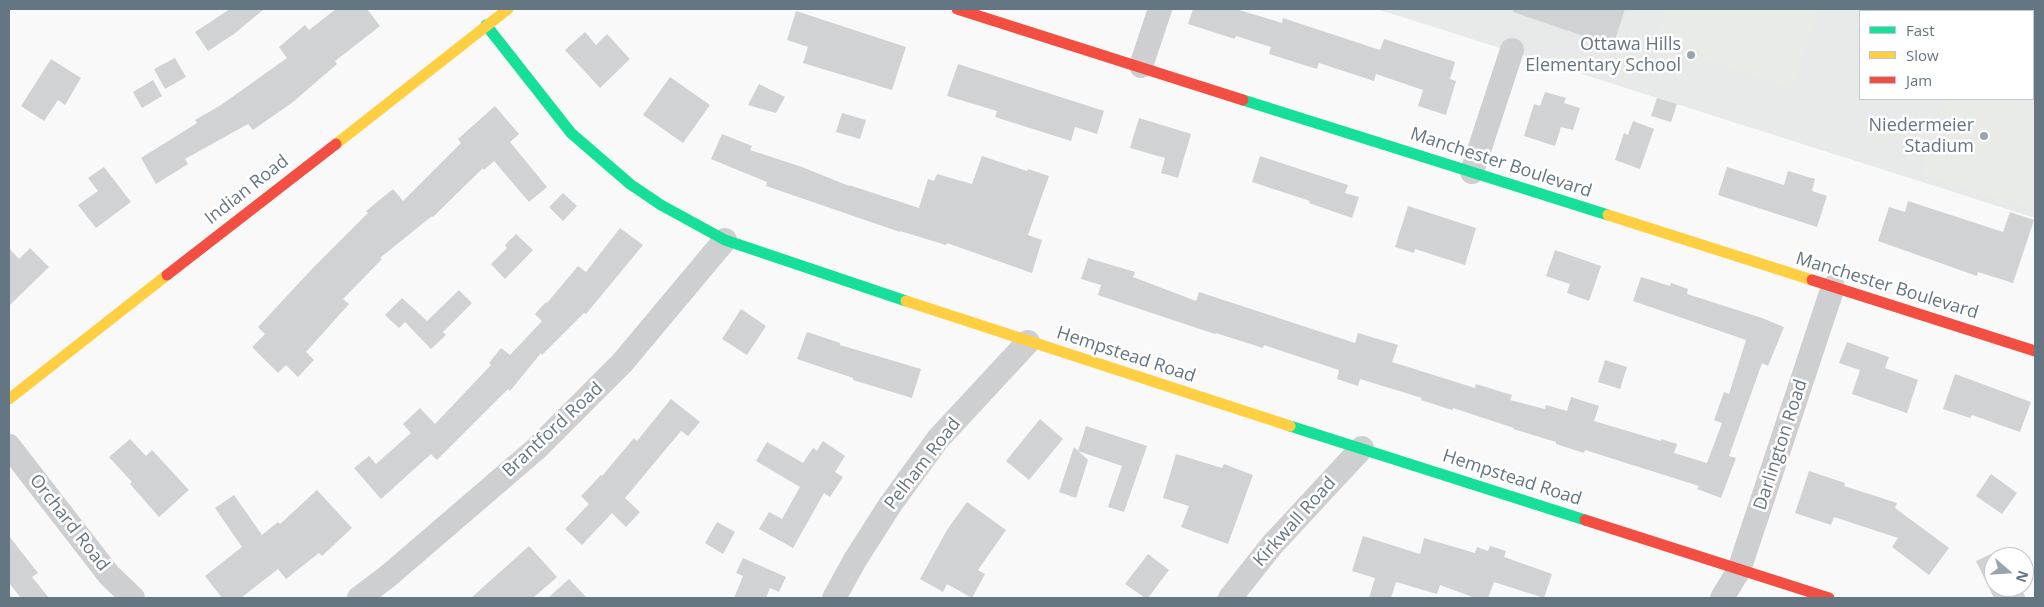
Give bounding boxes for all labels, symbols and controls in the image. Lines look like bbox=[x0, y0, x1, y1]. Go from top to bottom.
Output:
legend bbox=[1859, 10, 2034, 100]
text: Fast bbox=[1906, 20, 1935, 40]
place label: Ottawa Hills Elementary School bbox=[1525, 34, 1681, 76]
text: Slow bbox=[1906, 45, 1939, 65]
marker: Ottawa Hills Elementary School bbox=[1685, 49, 1697, 61]
text: Jam bbox=[1906, 70, 1932, 90]
place label: Niedermeier Stadium bbox=[1869, 115, 1974, 158]
street label: Manchester Boulevard bbox=[1407, 123, 1595, 203]
marker: Niedermeier Stadium bbox=[1978, 130, 1990, 142]
street label: Indian Road bbox=[201, 151, 293, 229]
street label: Manchester Boulevard bbox=[1793, 248, 1981, 324]
street label: Hempstead Road bbox=[1054, 322, 1198, 388]
street label: Darlington Road bbox=[1750, 377, 1812, 513]
street label: Brantford Road bbox=[498, 378, 608, 482]
street label: Pelham Road bbox=[880, 414, 966, 514]
street label: Hempstead Road bbox=[1440, 445, 1584, 511]
street label: Orchard Road bbox=[24, 470, 114, 576]
street label: Kirkwall Road bbox=[1249, 473, 1341, 571]
north arrow bbox=[1984, 547, 2034, 597]
text: N bbox=[2012, 568, 2034, 585]

